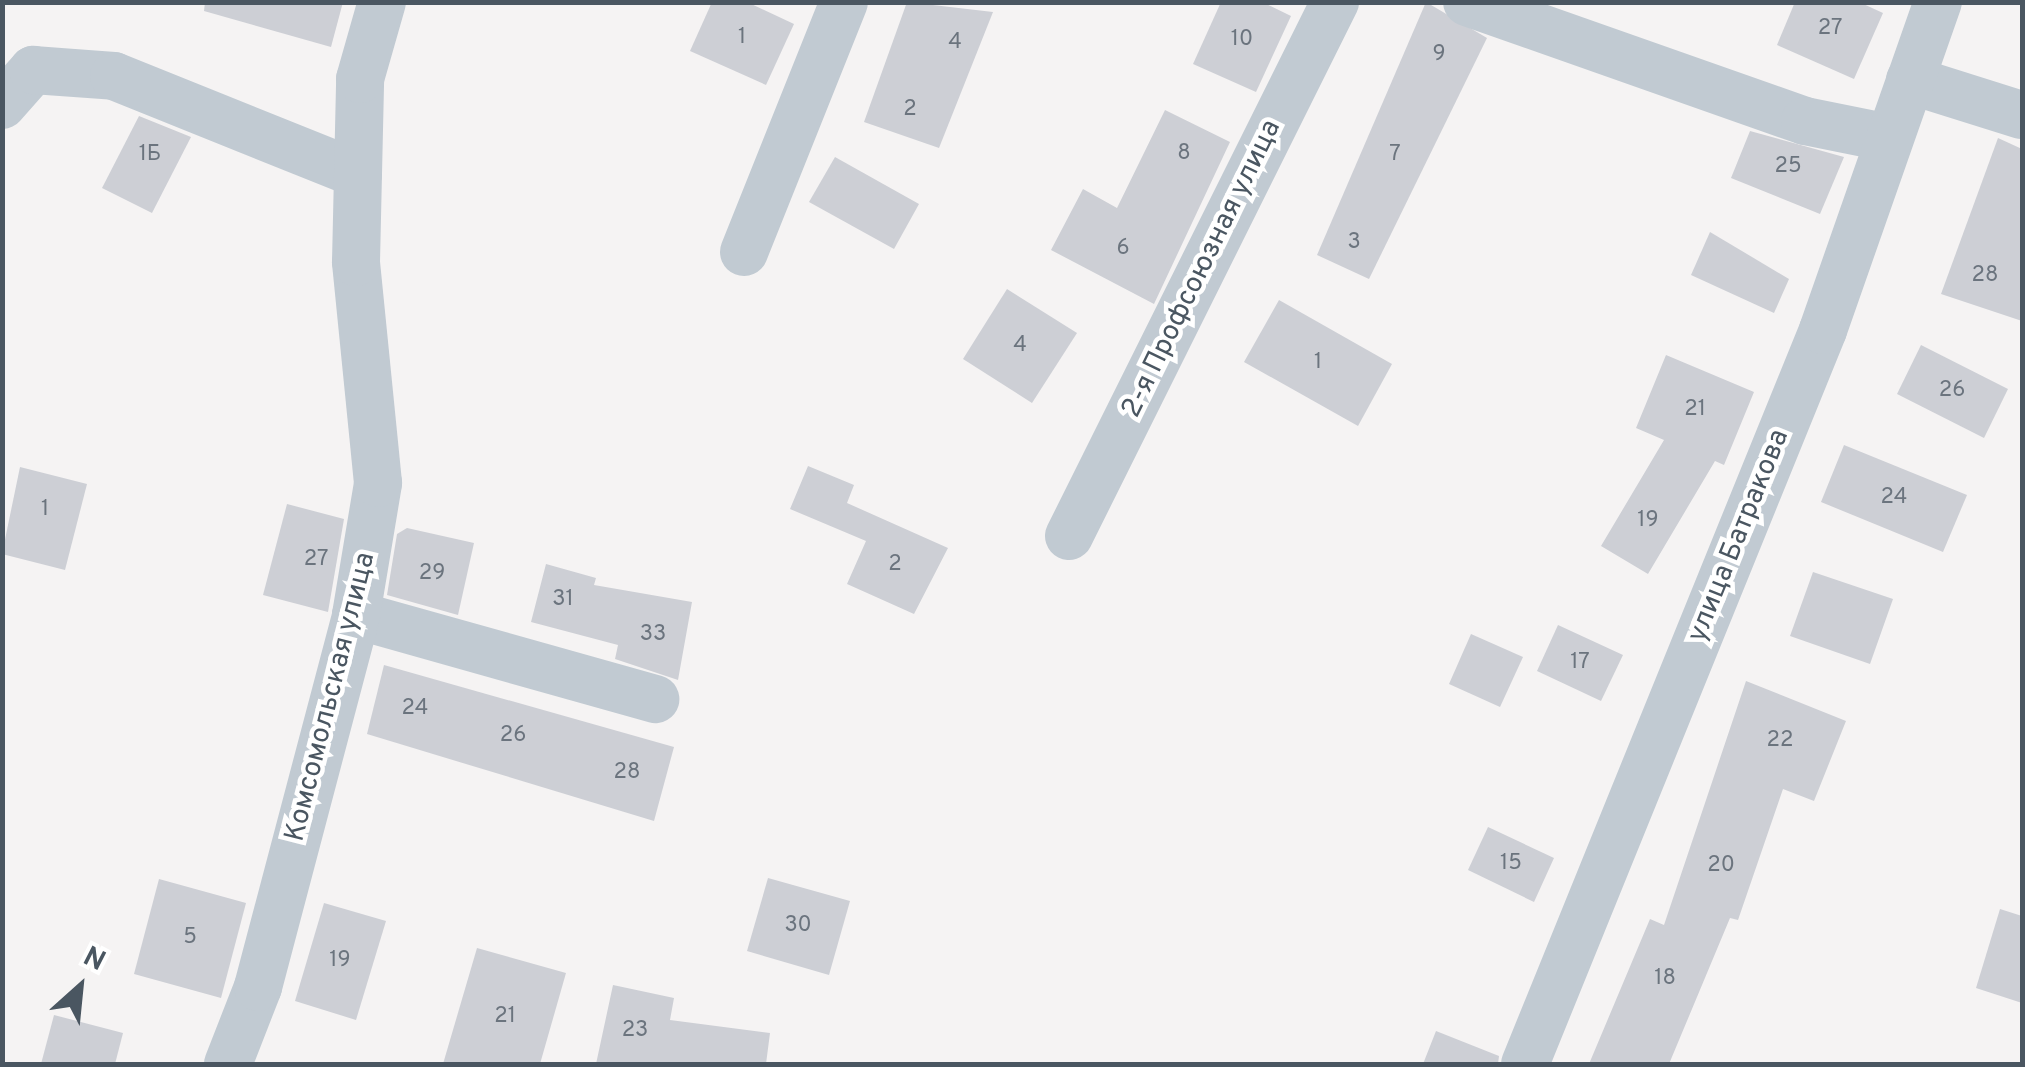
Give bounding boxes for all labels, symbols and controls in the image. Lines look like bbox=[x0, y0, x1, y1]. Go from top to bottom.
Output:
house number: 27 bbox=[1818, 16, 1842, 42]
house number: 1 bbox=[738, 25, 746, 51]
house number: 10 bbox=[1231, 27, 1253, 53]
house number: 4 bbox=[948, 30, 962, 56]
house number: 9 bbox=[1432, 42, 1446, 68]
house number: 2 bbox=[903, 97, 917, 123]
street label: 2-я Профсоюзная улица bbox=[1115, 115, 1289, 423]
house number: 8 bbox=[1177, 141, 1191, 167]
house number: 1Б bbox=[139, 142, 161, 168]
house number: 7 bbox=[1389, 142, 1401, 168]
house number: 25 bbox=[1774, 154, 1802, 180]
house number: 3 bbox=[1347, 230, 1361, 256]
house number: 6 bbox=[1116, 236, 1130, 262]
house number: 28 bbox=[1972, 263, 1998, 289]
house number: 4 bbox=[1013, 333, 1027, 359]
house number: 1 bbox=[1314, 350, 1322, 376]
house number: 26 bbox=[1939, 378, 1965, 404]
house number: 21 bbox=[1684, 397, 1706, 423]
street label: улица Батракова bbox=[1681, 425, 1797, 647]
house number: 24 bbox=[1881, 485, 1907, 511]
house number: 1 bbox=[41, 497, 49, 523]
house number: 19 bbox=[1637, 508, 1659, 534]
house number: 27 bbox=[304, 547, 328, 573]
street label: Комсомольская улица bbox=[279, 549, 383, 845]
house number: 2 bbox=[888, 552, 902, 578]
house number: 29 bbox=[419, 561, 445, 587]
house number: 31 bbox=[552, 587, 574, 613]
house number: 33 bbox=[640, 622, 666, 648]
house number: 17 bbox=[1570, 650, 1590, 676]
house number: 24 bbox=[402, 696, 428, 722]
house number: 26 bbox=[500, 723, 526, 749]
house number: 22 bbox=[1767, 728, 1793, 754]
house number: 28 bbox=[614, 760, 640, 786]
house number: 15 bbox=[1500, 851, 1522, 877]
house number: 20 bbox=[1707, 853, 1735, 879]
house number: 30 bbox=[784, 913, 812, 939]
house number: 5 bbox=[183, 925, 197, 951]
north arrow bbox=[30, 937, 130, 1037]
text: N bbox=[76, 940, 111, 981]
house number: 19 bbox=[329, 948, 351, 974]
house number: 18 bbox=[1654, 966, 1676, 992]
house number: 21 bbox=[494, 1004, 516, 1030]
house number: 23 bbox=[622, 1018, 648, 1044]

